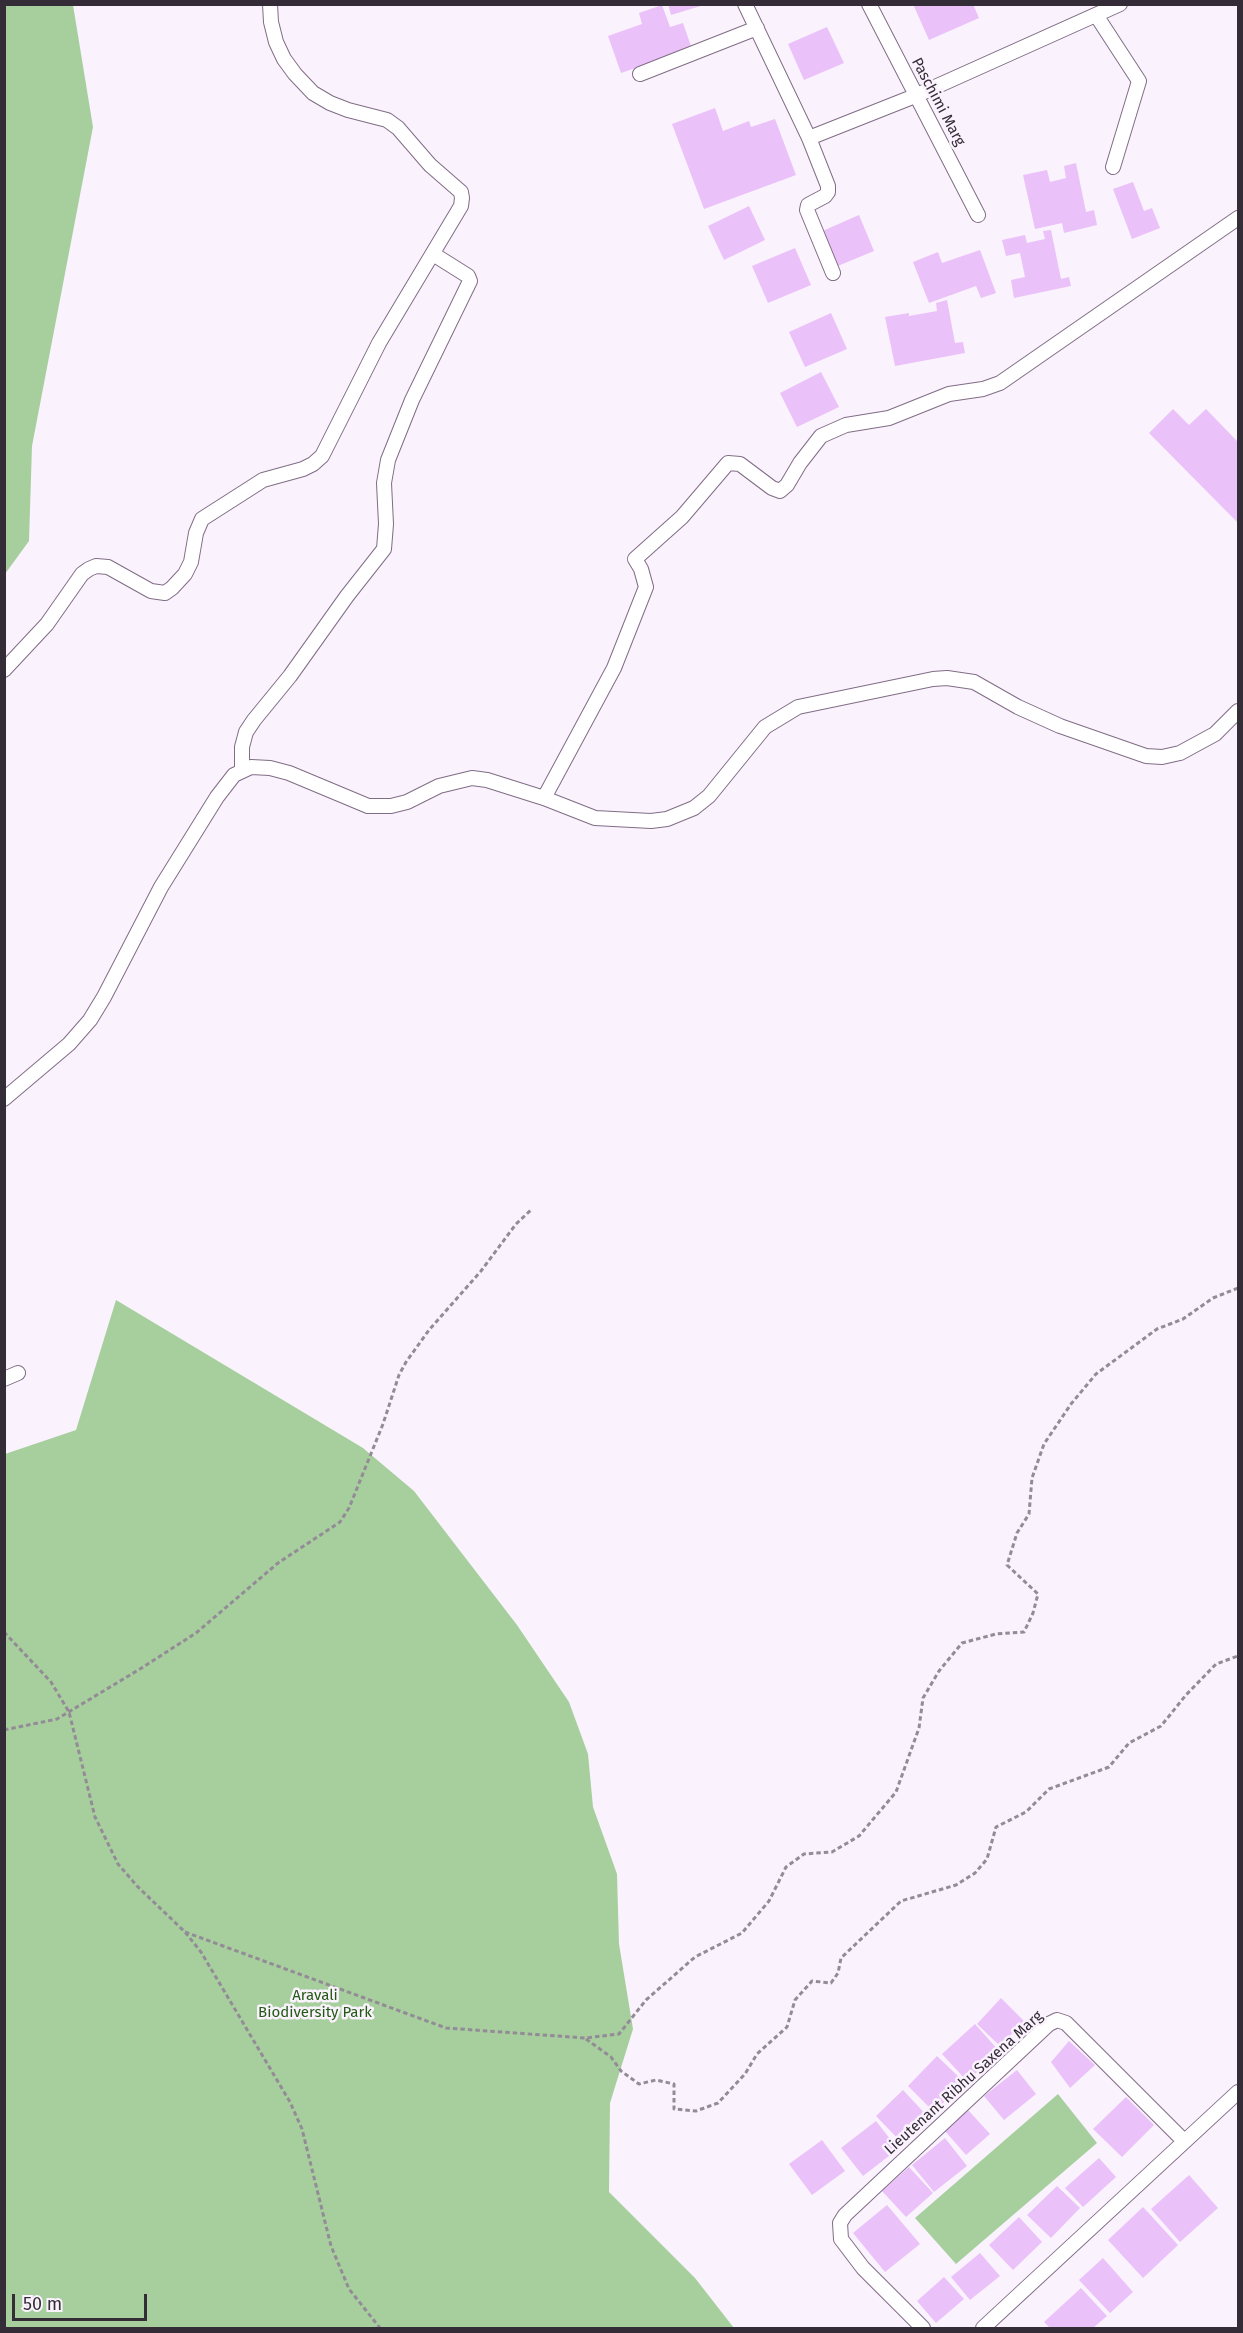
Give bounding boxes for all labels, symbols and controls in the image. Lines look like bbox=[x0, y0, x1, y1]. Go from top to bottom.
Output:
street label: Paschimi Marg bbox=[907, 55, 969, 149]
park label: Aravali Biodiversity Park bbox=[258, 1987, 372, 2022]
street label: Lieutenant Ribhu Saxena Marg bbox=[881, 2007, 1047, 2159]
scale bar bbox=[15, 2282, 150, 2320]
text: 50 m bbox=[23, 2293, 62, 2315]

